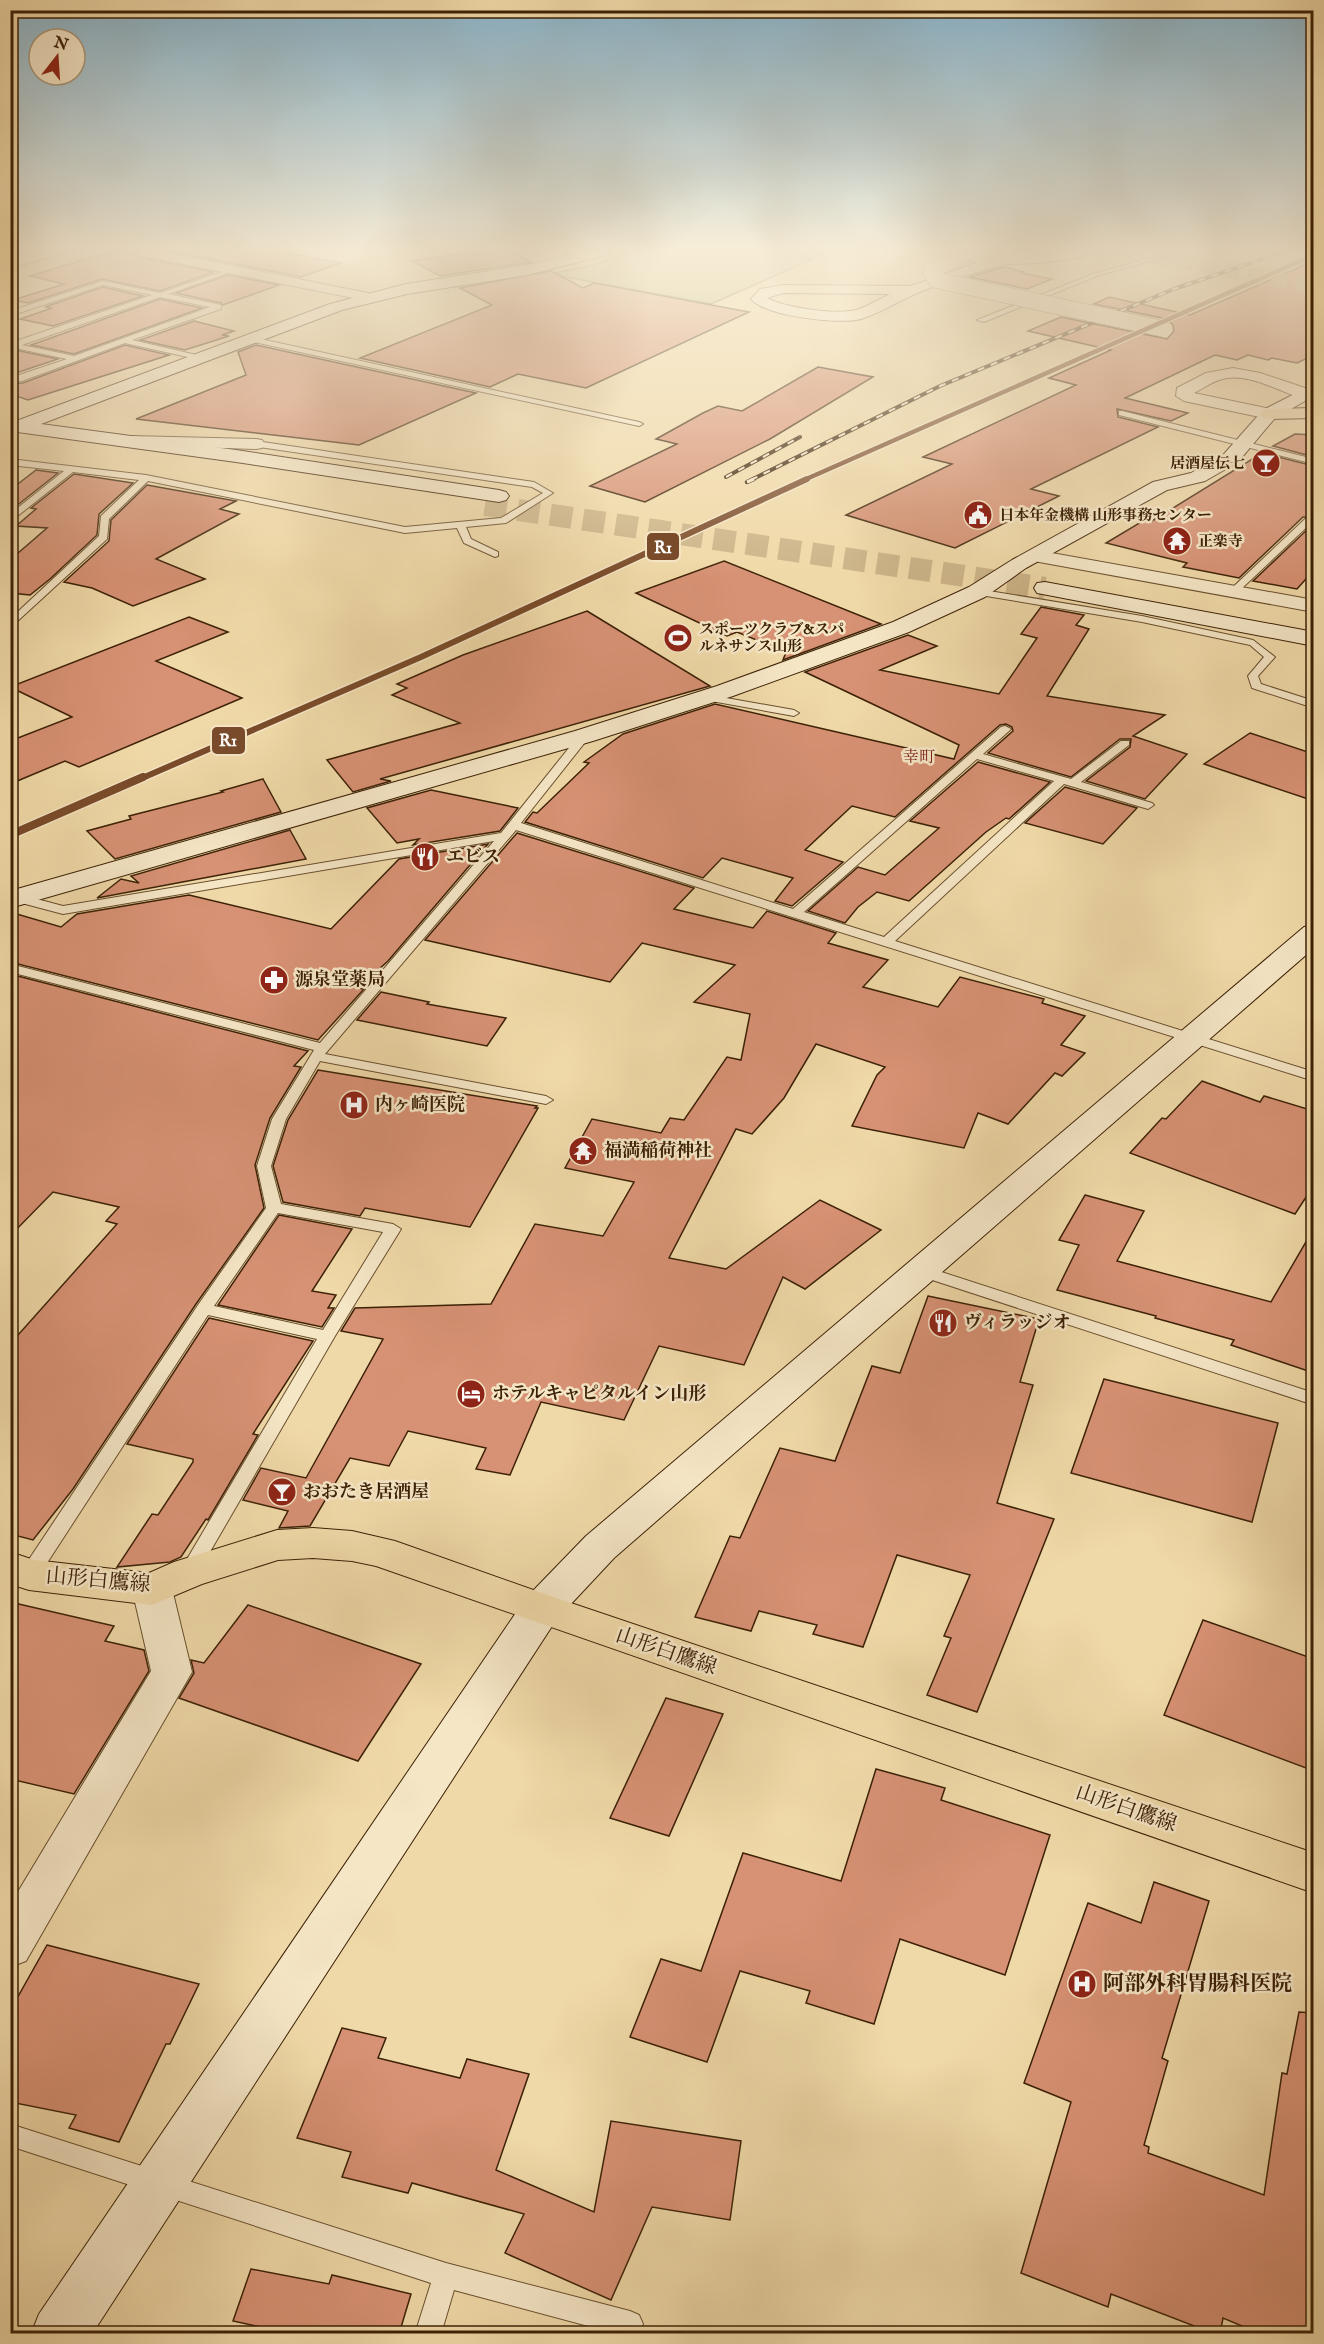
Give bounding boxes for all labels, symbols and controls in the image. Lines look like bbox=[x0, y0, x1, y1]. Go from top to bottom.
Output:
north arrow bbox=[27, 27, 87, 87]
text: N bbox=[50, 33, 70, 56]
bar icon: 居酒屋伝七 bbox=[1250, 447, 1282, 479]
place label: 居酒屋伝七 bbox=[1170, 454, 1245, 473]
public building icon: 日本年金機構 山形事務センター bbox=[962, 499, 994, 531]
place label: 日本年金機構 山形事務センター bbox=[999, 506, 1212, 525]
temple icon: 正楽寺 bbox=[1161, 525, 1193, 557]
line badge: R1 bbox=[646, 532, 680, 561]
place label: 正楽寺 bbox=[1198, 532, 1243, 551]
text: R1 bbox=[654, 539, 672, 559]
place label: スポーツクラブ&スパ ルネサンス山形 bbox=[699, 620, 845, 656]
sports icon: スポーツクラブ&スパ ルネサンス山形 bbox=[662, 622, 694, 654]
line badge: R1 bbox=[211, 726, 246, 755]
text: R1 bbox=[219, 732, 237, 752]
district label: 幸町 bbox=[903, 748, 935, 768]
restaurant icon: エビス bbox=[409, 841, 441, 873]
place label: エビス bbox=[446, 846, 500, 869]
pharmacy icon: 源泉堂薬局 bbox=[258, 964, 290, 996]
place label: 源泉堂薬局 bbox=[295, 969, 385, 992]
hospital icon: 内ヶ崎医院 bbox=[338, 1089, 370, 1121]
place label: 内ヶ崎医院 bbox=[375, 1094, 465, 1117]
temple icon: 福満稲荷神社 bbox=[567, 1135, 599, 1167]
place label: 福満稲荷神社 bbox=[604, 1140, 712, 1163]
restaurant icon: ヴィラッジオ bbox=[927, 1307, 959, 1339]
place label: ヴィラッジオ bbox=[964, 1312, 1071, 1335]
hotel icon: ホテルキャピタルイン山形 bbox=[455, 1378, 487, 1410]
place label: ホテルキャピタルイン山形 bbox=[492, 1383, 706, 1406]
bar icon: おおたき居酒屋 bbox=[266, 1476, 298, 1508]
place label: おおたき居酒屋 bbox=[303, 1481, 429, 1504]
street label: 山形白鷹線 bbox=[45, 1563, 151, 1599]
street label: 山形白鷹線 bbox=[612, 1622, 720, 1682]
street label: 山形白鷹線 bbox=[1072, 1779, 1180, 1839]
hospital icon: 阿部外科胃腸科医院 bbox=[1066, 1968, 1098, 2000]
place label: 阿部外科胃腸科医院 bbox=[1103, 1971, 1292, 1998]

